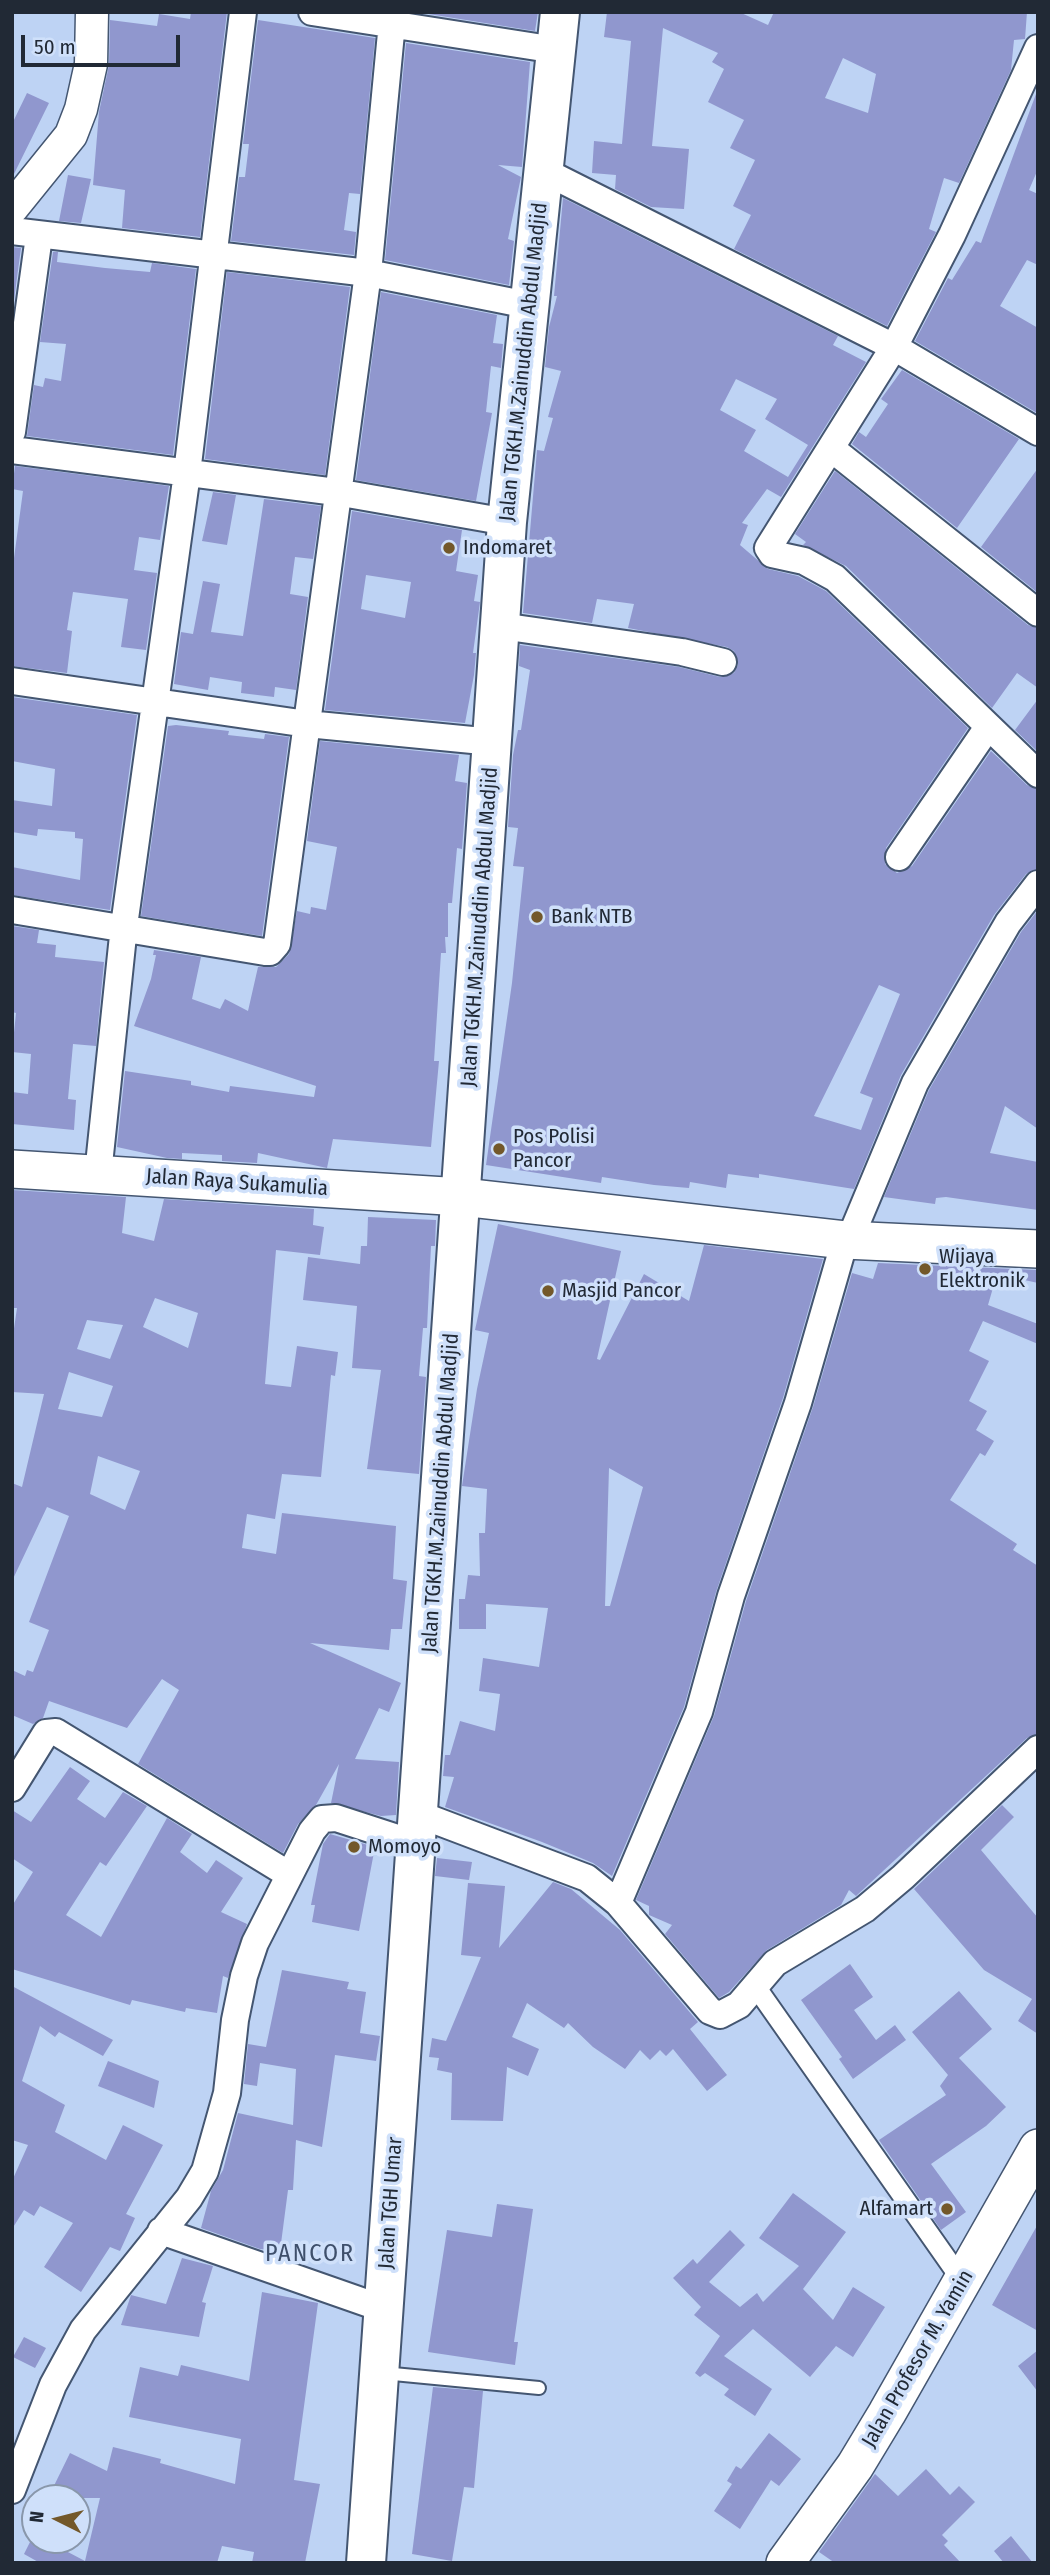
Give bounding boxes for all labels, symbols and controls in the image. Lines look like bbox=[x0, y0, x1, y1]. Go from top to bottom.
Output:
scale bar bbox=[24, 21, 184, 65]
text: 50 m bbox=[34, 34, 76, 60]
street label: Jalan TGKH.M.Zainuddin Abdul Madjid bbox=[495, 201, 553, 523]
place label: Indomaret bbox=[463, 535, 552, 561]
marker: Indomaret bbox=[441, 540, 457, 556]
street label: Jalan TGKH.M.Zainuddin Abdul Madjid bbox=[456, 766, 504, 1088]
place label: Bank NTB bbox=[551, 904, 633, 930]
marker: Bank NTB bbox=[529, 909, 545, 925]
place label: Pos Polisi Pancor bbox=[513, 1124, 595, 1174]
marker: Pos Polisi Pancor bbox=[491, 1141, 507, 1157]
street label: Jalan Raya Sukamulia bbox=[145, 1164, 329, 1202]
place label: Wijaya Elektronik bbox=[939, 1244, 1025, 1294]
marker: Wijaya Elektronik bbox=[917, 1261, 933, 1277]
place label: Masjid Pancor bbox=[562, 1278, 681, 1304]
marker: Masjid Pancor bbox=[540, 1283, 556, 1299]
street label: Jalan TGKH.M.Zainuddin Abdul Madjid bbox=[417, 1332, 465, 1654]
place label: Momoyo bbox=[368, 1834, 441, 1860]
marker: Momoyo bbox=[346, 1839, 362, 1855]
street label: Jalan TGH Umar bbox=[374, 2136, 408, 2270]
place label: Alfamart bbox=[860, 2196, 933, 2222]
marker: Alfamart bbox=[939, 2201, 955, 2217]
district label: PANCOR bbox=[266, 2240, 354, 2268]
street label: Jalan Profesor M. Yamin bbox=[857, 2266, 979, 2452]
north arrow bbox=[21, 2484, 91, 2554]
text: N bbox=[25, 2510, 49, 2524]

